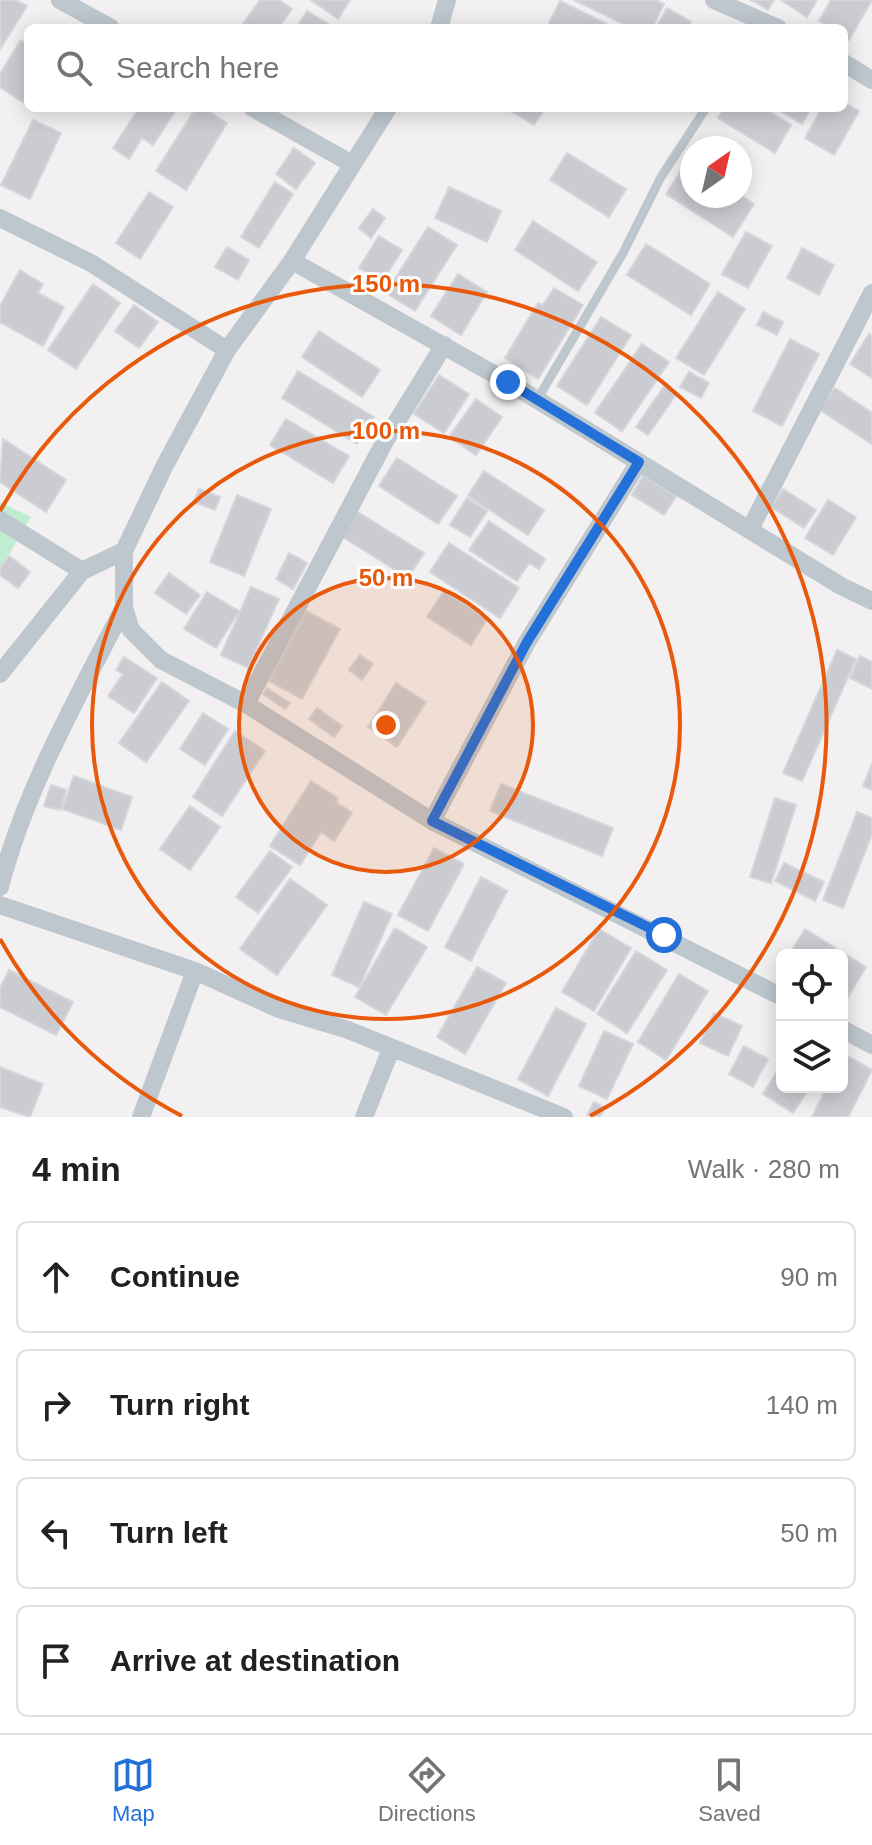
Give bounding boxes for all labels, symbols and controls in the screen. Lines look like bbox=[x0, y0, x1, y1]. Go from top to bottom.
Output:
search box bbox=[24, 24, 848, 112]
icon: search bbox=[52, 46, 96, 90]
text: Search here bbox=[116, 51, 279, 84]
north arrow bbox=[680, 136, 752, 208]
text: 150 m bbox=[352, 270, 420, 297]
route end bbox=[490, 364, 526, 400]
text: 100 m bbox=[352, 417, 420, 444]
text: 50 m bbox=[359, 564, 413, 591]
centre of rings bbox=[372, 711, 400, 739]
route start bbox=[646, 917, 682, 953]
map controls bbox=[776, 949, 848, 1093]
button: locate bbox=[776, 949, 848, 1021]
button: layers bbox=[776, 1021, 848, 1093]
text: 4 min bbox=[32, 1150, 121, 1188]
text: Walk · 280 m bbox=[688, 1154, 840, 1184]
icon: ahead bbox=[34, 1255, 78, 1299]
text: Continue bbox=[110, 1260, 240, 1293]
text: 90 m bbox=[780, 1262, 838, 1292]
icon: right bbox=[34, 1383, 78, 1427]
text: Turn right bbox=[110, 1388, 249, 1421]
text: 140 m bbox=[766, 1390, 838, 1420]
icon: left bbox=[34, 1511, 78, 1555]
text: Turn left bbox=[110, 1516, 228, 1549]
text: 50 m bbox=[780, 1518, 838, 1548]
icon: arrive bbox=[34, 1639, 78, 1683]
text: Arrive at destination bbox=[110, 1644, 400, 1677]
tab: Map bbox=[111, 1753, 155, 1827]
tab: Directions bbox=[378, 1753, 476, 1827]
tab: Saved bbox=[698, 1753, 761, 1827]

